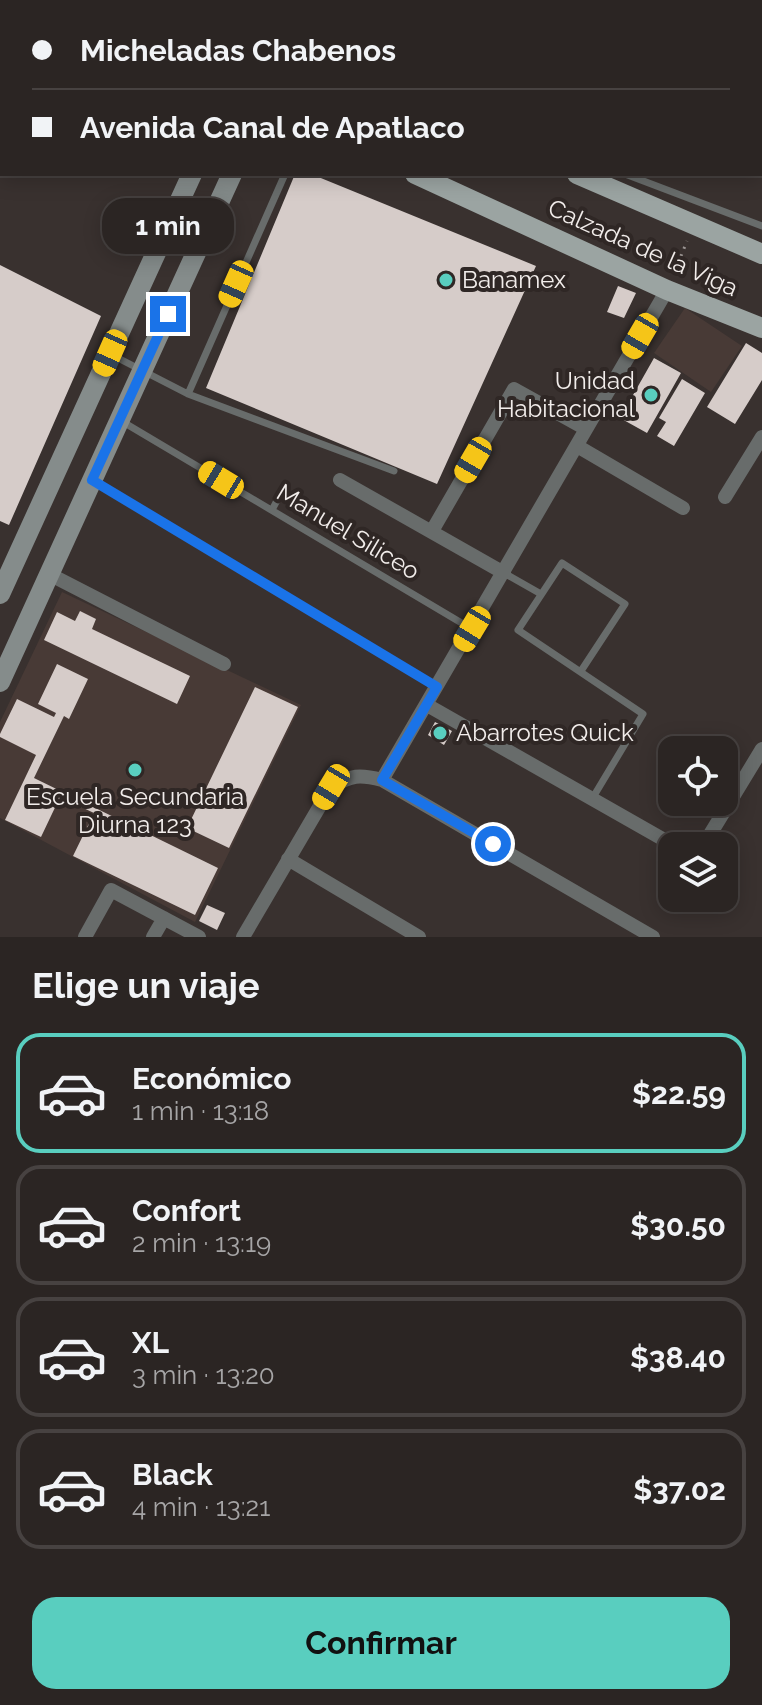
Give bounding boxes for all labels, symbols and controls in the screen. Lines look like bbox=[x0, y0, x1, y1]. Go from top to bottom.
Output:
text: Micheladas Chabenos bbox=[80, 33, 396, 68]
text: Avenida Canal de Apatlaco bbox=[80, 110, 465, 145]
street label: Calzada de la Viga bbox=[544, 193, 743, 302]
callout: 1 min bbox=[102, 198, 234, 254]
text: 1 min bbox=[135, 211, 201, 241]
car bbox=[215, 257, 257, 311]
place label: Banamex bbox=[462, 265, 566, 294]
marker: Banamex bbox=[437, 271, 455, 289]
route end bbox=[150, 296, 186, 332]
car bbox=[618, 309, 662, 363]
car bbox=[89, 326, 131, 380]
place label: Unidad Habitacional bbox=[497, 366, 635, 423]
marker: Unidad Habitacional bbox=[642, 386, 660, 404]
car bbox=[451, 433, 495, 487]
car bbox=[194, 457, 248, 503]
street label: Manuel Siliceo bbox=[272, 478, 425, 586]
car bbox=[449, 602, 495, 656]
place label: Abarrotes Quick bbox=[456, 718, 634, 747]
marker: Abarrotes Quick bbox=[431, 724, 449, 742]
map controls bbox=[658, 736, 738, 912]
button: locate bbox=[658, 736, 738, 816]
car bbox=[308, 760, 354, 814]
marker: Escuela Secundaria Diurna 123 bbox=[126, 761, 144, 779]
place label: Escuela Secundaria Diurna 123 bbox=[26, 782, 244, 839]
route start bbox=[475, 826, 511, 862]
button: layers bbox=[658, 832, 738, 912]
text: Elige un viaje bbox=[32, 964, 260, 1006]
icon: car bbox=[36, 1057, 108, 1129]
text: Económico bbox=[132, 1061, 292, 1096]
text: $22.59 bbox=[632, 1076, 726, 1111]
text: 1 min · 13:18 bbox=[132, 1096, 269, 1126]
icon: car bbox=[36, 1189, 108, 1261]
text: Confort bbox=[132, 1193, 241, 1228]
text: $30.50 bbox=[630, 1208, 726, 1243]
text: 2 min · 13:19 bbox=[132, 1228, 271, 1258]
icon: car bbox=[36, 1321, 108, 1393]
text: XL bbox=[132, 1325, 169, 1360]
text: $38.40 bbox=[630, 1340, 726, 1375]
text: 3 min · 13:20 bbox=[132, 1360, 275, 1390]
icon: car bbox=[36, 1453, 108, 1525]
text: Black bbox=[132, 1457, 213, 1492]
text: $37.02 bbox=[633, 1472, 726, 1507]
text: 4 min · 13:21 bbox=[132, 1492, 270, 1522]
button: Confirmar bbox=[32, 1597, 730, 1689]

